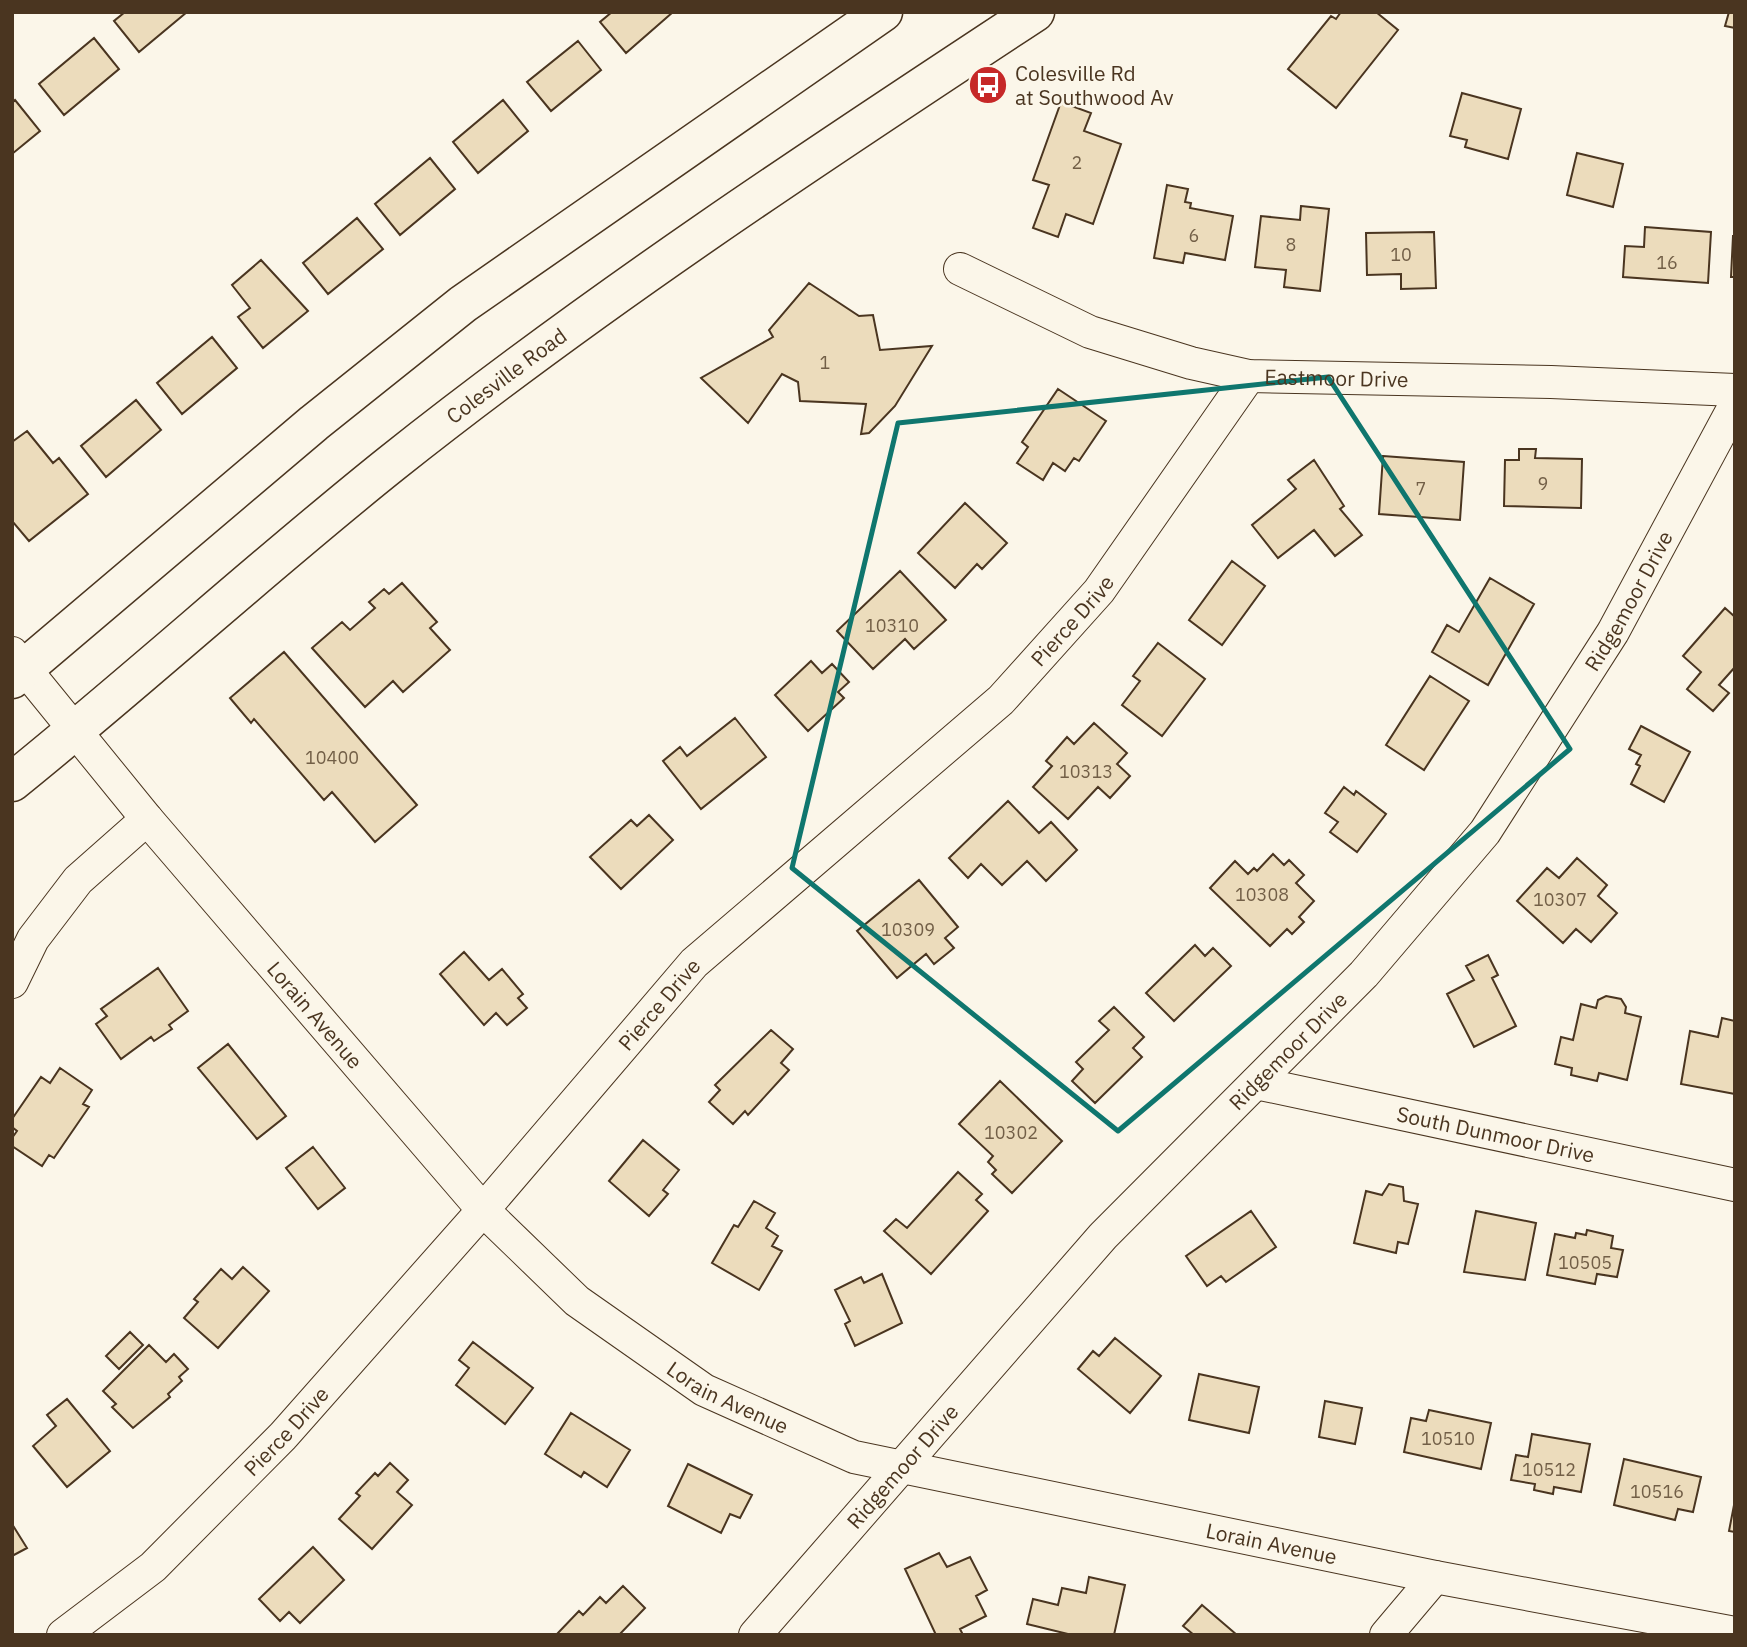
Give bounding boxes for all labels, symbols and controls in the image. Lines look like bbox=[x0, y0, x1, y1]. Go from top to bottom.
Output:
place label: Colesville Rd at Southwood Av bbox=[1015, 59, 1174, 111]
bus stop icon: Colesville Rd at Southwood Av bbox=[967, 64, 1009, 106]
house number: 2 bbox=[1072, 151, 1082, 174]
house number: 6 bbox=[1189, 224, 1199, 247]
house number: 8 bbox=[1286, 233, 1296, 256]
house number: 10 bbox=[1390, 243, 1412, 266]
house number: 16 bbox=[1656, 251, 1678, 274]
street label: Colesville Road bbox=[440, 321, 572, 430]
house number: 1 bbox=[820, 351, 830, 374]
street label: Eastmoor Drive bbox=[1264, 362, 1409, 393]
house number: 9 bbox=[1538, 472, 1548, 495]
house number: 7 bbox=[1416, 477, 1426, 500]
street label: Ridgemoor Drive bbox=[1578, 526, 1679, 676]
street label: Pierce Drive bbox=[1024, 569, 1120, 672]
house number: 10310 bbox=[865, 614, 919, 637]
house number: 10400 bbox=[305, 746, 359, 769]
house number: 10313 bbox=[1059, 760, 1113, 783]
house number: 10308 bbox=[1235, 883, 1289, 906]
house number: 10307 bbox=[1533, 888, 1587, 911]
house number: 10309 bbox=[881, 918, 935, 941]
street label: Pierce Drive bbox=[612, 952, 706, 1056]
street label: Lorain Avenue bbox=[261, 955, 369, 1074]
street label: Ridgemoor Drive bbox=[1222, 985, 1353, 1116]
street label: South Dunmoor Drive bbox=[1394, 1099, 1597, 1169]
house number: 10302 bbox=[984, 1121, 1038, 1144]
house number: 10505 bbox=[1558, 1251, 1612, 1274]
street label: Lorain Avenue bbox=[662, 1354, 793, 1440]
street label: Pierce Drive bbox=[237, 1380, 335, 1482]
street label: Ridgemoor Drive bbox=[840, 1398, 964, 1534]
house number: 10510 bbox=[1421, 1427, 1475, 1450]
house number: 10512 bbox=[1522, 1458, 1576, 1481]
house number: 10516 bbox=[1630, 1480, 1684, 1503]
street label: Lorain Avenue bbox=[1203, 1516, 1340, 1570]

